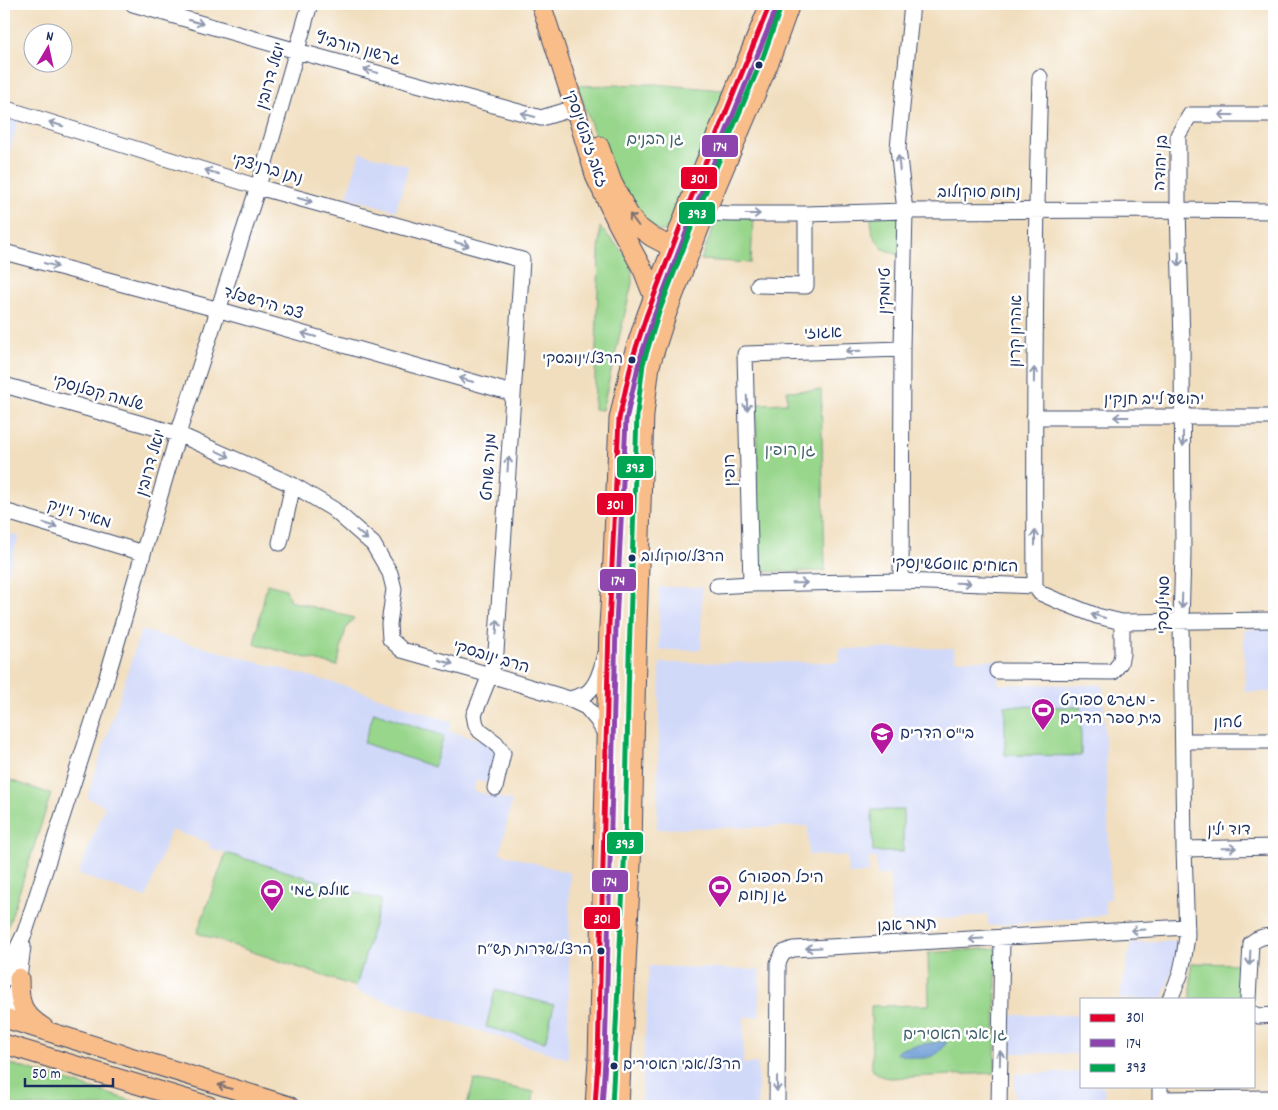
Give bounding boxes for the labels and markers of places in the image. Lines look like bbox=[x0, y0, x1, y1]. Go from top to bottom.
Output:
unlabelled marker bbox=[754, 60, 764, 70]
place label: הרצל/ינובסקי bbox=[542, 349, 623, 371]
marker: הרצל/ינובסקי bbox=[627, 355, 637, 365]
place label: הרצל/סוקולוב bbox=[641, 547, 724, 569]
marker: הרצל/סוקולוב bbox=[627, 553, 637, 563]
place label: מגרש ספורט - בית ספר הדרים bbox=[1060, 690, 1161, 731]
sports icon: מגרש ספורט - בית ספר הדרים bbox=[1030, 697, 1056, 731]
school or university icon: בי"ס הדרים bbox=[869, 721, 895, 755]
place label: בי"ס הדרים bbox=[900, 723, 974, 746]
place label: היכל הספורט גן נחום bbox=[738, 867, 824, 908]
sports icon: היכל הספורט גן נחום bbox=[707, 874, 733, 908]
sports icon: אולם גמי bbox=[259, 878, 285, 912]
place label: אולם גמי bbox=[290, 880, 350, 903]
place label: הרצל/שדרות תש״ח bbox=[477, 940, 592, 962]
marker: הרצל/שדרות תש״ח bbox=[596, 946, 606, 956]
place label: הרצל/אבי האסירים bbox=[623, 1055, 741, 1077]
marker: הרצל/אבי האסירים bbox=[609, 1061, 619, 1071]

